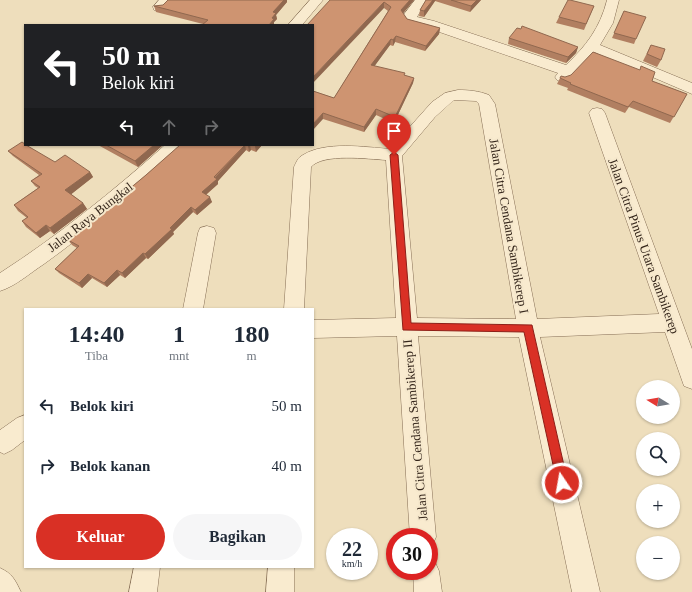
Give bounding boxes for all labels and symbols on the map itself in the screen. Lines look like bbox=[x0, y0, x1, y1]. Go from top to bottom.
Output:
pin bbox=[377, 114, 411, 155]
street label: Jalan Citra Cendana Sambikerep I bbox=[486, 137, 532, 315]
street label: Jalan Citra Pinus Utara Sambikerep bbox=[605, 156, 683, 336]
street label: Jalan Raya Bungkal bbox=[44, 179, 136, 255]
street label: Jalan Citra Cendana Sambikerep II bbox=[400, 339, 430, 521]
north arrow bbox=[636, 380, 680, 424]
position arrow bbox=[541, 462, 583, 504]
speed limit sign: 30 bbox=[386, 528, 438, 580]

